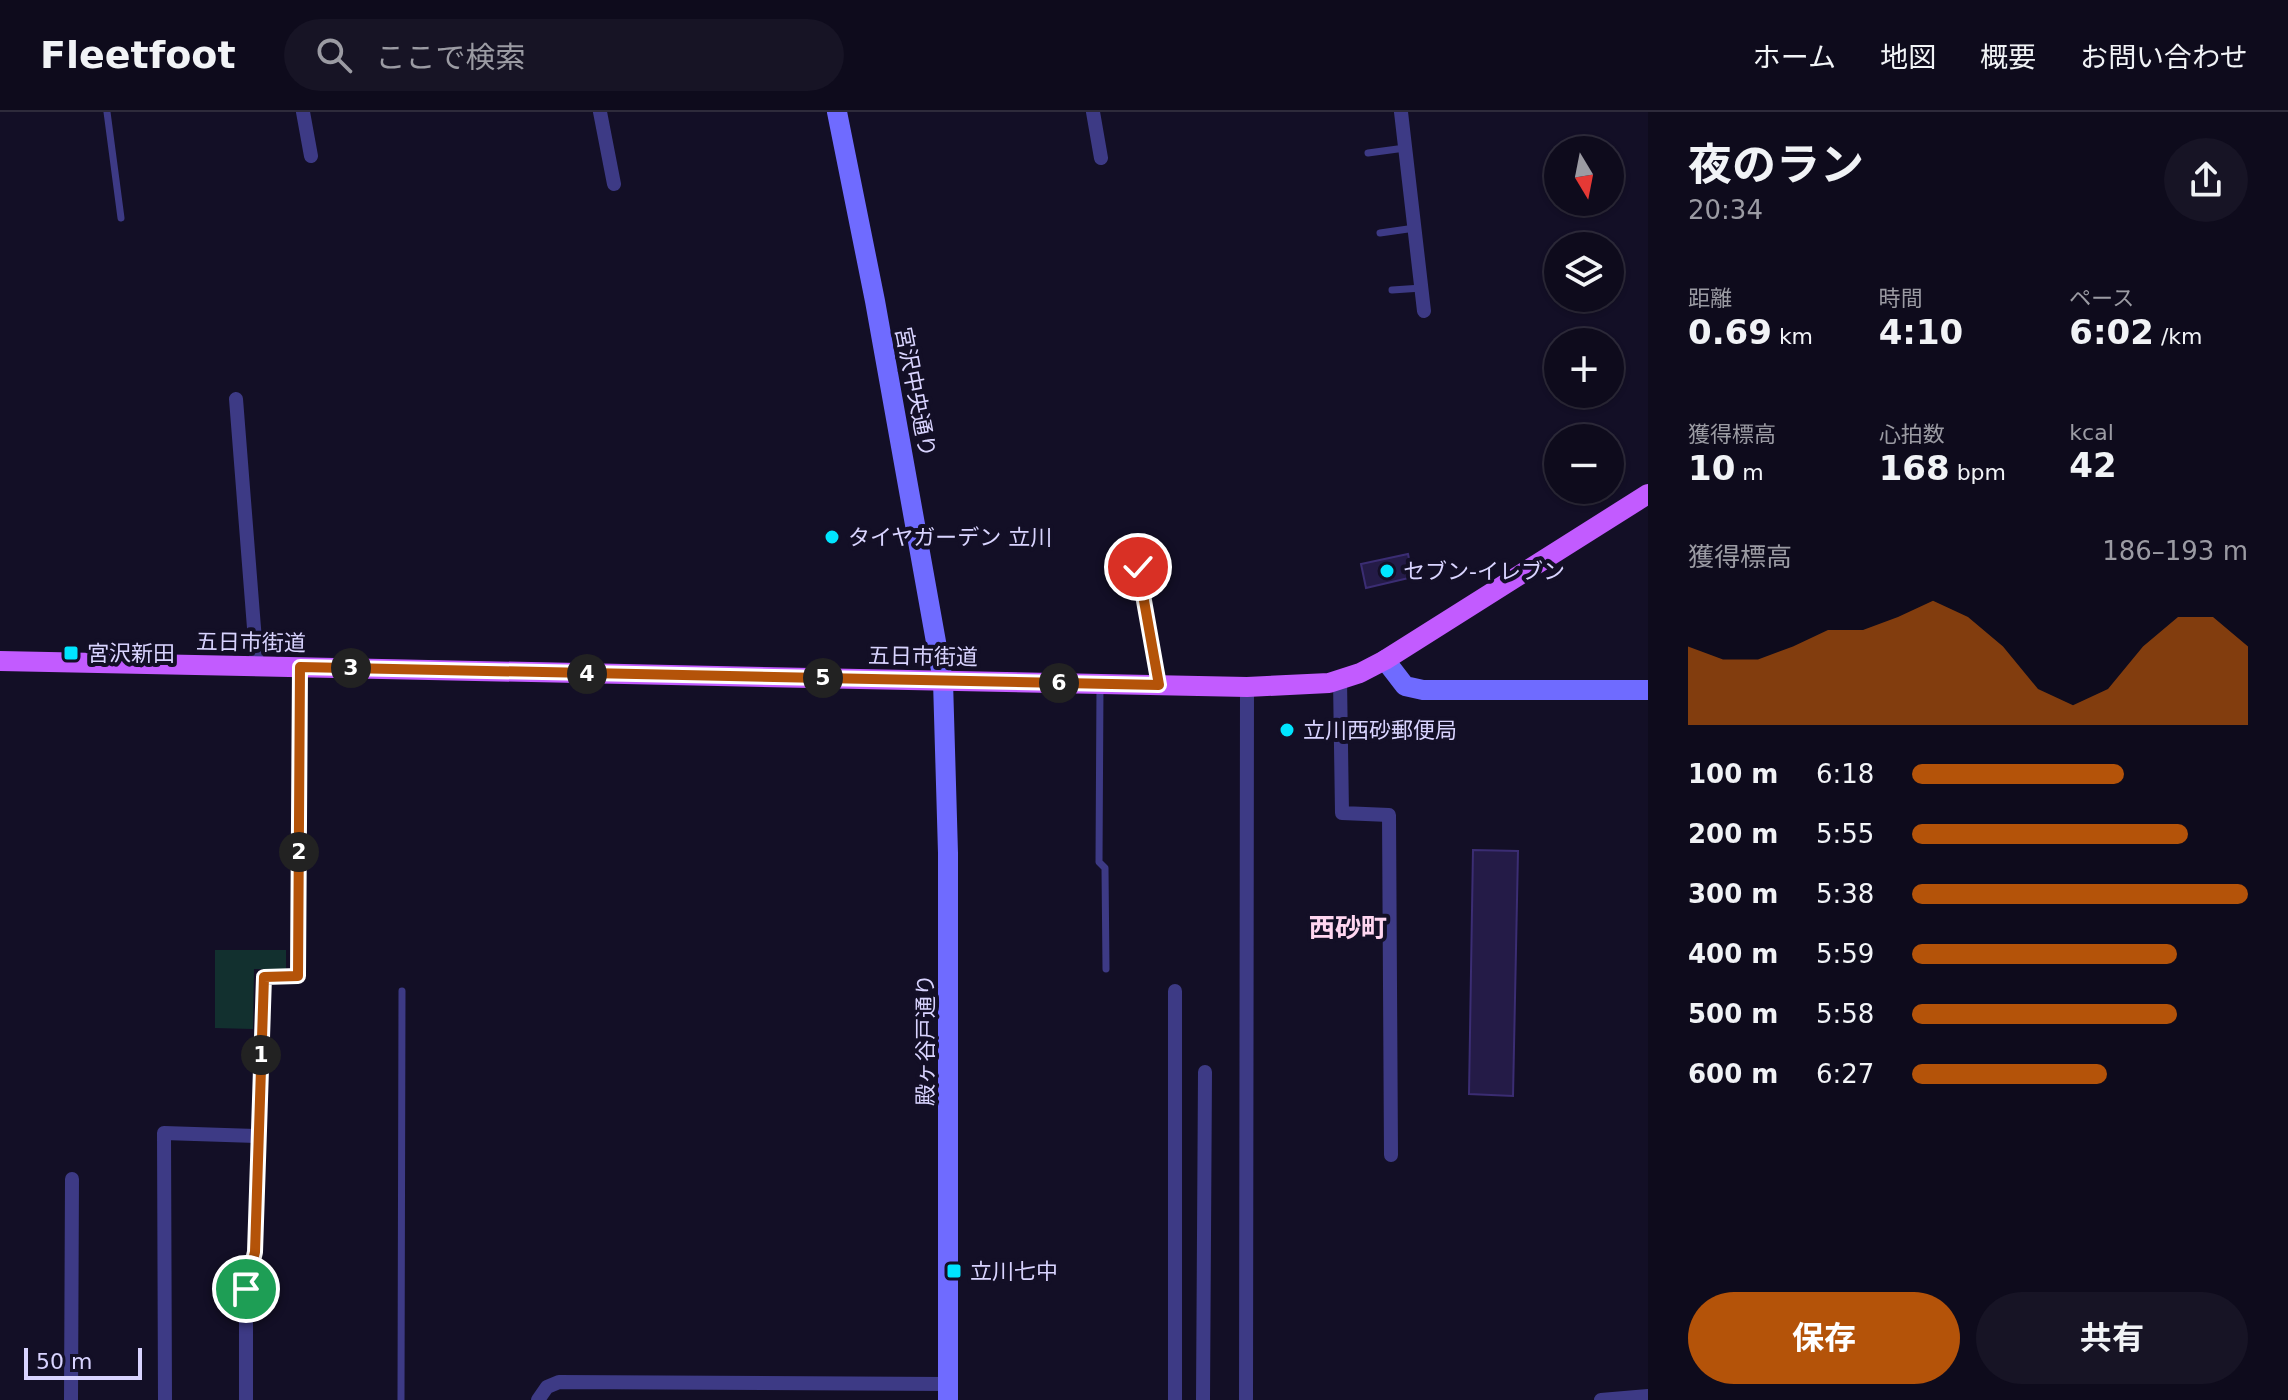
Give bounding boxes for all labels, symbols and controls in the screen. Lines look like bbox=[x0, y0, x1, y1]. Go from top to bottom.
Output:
search box bbox=[284, 19, 844, 91]
text: Fleetfoot bbox=[40, 33, 236, 77]
icon: search bbox=[312, 33, 356, 77]
text: ここで検索 bbox=[376, 40, 526, 75]
text: ホーム bbox=[1753, 41, 1836, 74]
text: 地図 bbox=[1880, 41, 1936, 74]
text: 概要 bbox=[1980, 41, 2036, 74]
text: お問い合わせ bbox=[2080, 41, 2248, 74]
north arrow bbox=[1544, 136, 1624, 216]
map controls bbox=[1544, 136, 1624, 504]
button: share bbox=[2164, 138, 2248, 222]
text: 夜のラン bbox=[1688, 139, 1864, 190]
text: 20:34 bbox=[1688, 195, 1763, 225]
button: layers bbox=[1544, 232, 1624, 312]
text: 距離 bbox=[1688, 286, 1732, 311]
text: 時間 bbox=[1879, 286, 1923, 311]
text: ペース bbox=[2069, 286, 2134, 311]
text: 0.69 bbox=[1688, 312, 1772, 352]
text: 4:10 bbox=[1879, 312, 1963, 352]
text: 6:02 bbox=[2069, 312, 2154, 352]
text: km bbox=[1772, 324, 1813, 349]
text: /km bbox=[2154, 324, 2202, 349]
street label: 宮沢中央通り bbox=[891, 325, 940, 459]
button: + bbox=[1544, 328, 1624, 408]
text: kcal bbox=[2069, 420, 2114, 445]
text: 獲得標高 bbox=[1688, 422, 1776, 447]
text: 心拍数 bbox=[1879, 422, 1945, 447]
button: − bbox=[1544, 424, 1624, 504]
text: 42 bbox=[2069, 445, 2117, 485]
text: 10 bbox=[1688, 448, 1735, 488]
text: 168 bbox=[1879, 448, 1950, 488]
text: m bbox=[1735, 460, 1764, 485]
text: bpm bbox=[1950, 460, 2006, 485]
place label: タイヤガーデン 立川 bbox=[848, 525, 1052, 550]
marker: タイヤガーデン 立川 bbox=[823, 528, 841, 546]
pin bbox=[1104, 533, 1172, 601]
text: 186–193 m bbox=[2102, 536, 2248, 566]
text: 獲得標高 bbox=[1688, 542, 1792, 572]
icon: check bbox=[1116, 545, 1160, 589]
place label: セブン-イレブン bbox=[1403, 559, 1565, 584]
marker: セブン-イレブン bbox=[1378, 562, 1396, 580]
street label: 五日市街道 bbox=[196, 629, 306, 656]
place label: 宮沢新田 bbox=[87, 641, 175, 666]
street label: 五日市街道 bbox=[868, 643, 978, 670]
marker: 宮沢新田 bbox=[62, 644, 80, 662]
pin: 3 bbox=[331, 648, 371, 688]
pin: 4 bbox=[567, 654, 607, 694]
text: 3 bbox=[343, 655, 359, 680]
pin: 5 bbox=[803, 658, 843, 698]
text: 4 bbox=[579, 661, 595, 686]
pin: 6 bbox=[1039, 663, 1079, 703]
text: 5 bbox=[815, 665, 831, 690]
text: 6 bbox=[1051, 670, 1067, 695]
place label: 立川西砂郵便局 bbox=[1303, 718, 1457, 743]
marker: 立川西砂郵便局 bbox=[1278, 721, 1296, 739]
text: 100 m bbox=[1688, 759, 1778, 789]
text: 6:18 bbox=[1816, 759, 1874, 789]
text: 200 m bbox=[1688, 819, 1778, 849]
text: 5:55 bbox=[1816, 819, 1874, 849]
pin: 2 bbox=[279, 832, 319, 872]
text: 2 bbox=[291, 839, 307, 864]
text: 300 m bbox=[1688, 879, 1778, 909]
text: 5:38 bbox=[1816, 879, 1874, 909]
district label: 西砂町 bbox=[1309, 913, 1387, 943]
text: 400 m bbox=[1688, 939, 1778, 969]
text: 5:59 bbox=[1816, 939, 1874, 969]
street label: 殿ヶ谷戸通り bbox=[913, 974, 938, 1106]
text: 500 m bbox=[1688, 999, 1778, 1029]
text: 5:58 bbox=[1816, 999, 1874, 1029]
pin: 1 bbox=[241, 1035, 281, 1075]
text: 1 bbox=[253, 1042, 269, 1067]
text: 600 m bbox=[1688, 1059, 1778, 1089]
text: 6:27 bbox=[1816, 1059, 1874, 1089]
pin bbox=[212, 1255, 280, 1323]
place label: 立川七中 bbox=[970, 1259, 1058, 1284]
marker: 立川七中 bbox=[945, 1262, 963, 1280]
icon: arrive bbox=[224, 1267, 268, 1311]
button: 保存 bbox=[1688, 1292, 1960, 1384]
button: 共有 bbox=[1976, 1292, 2248, 1384]
scale bar bbox=[24, 1344, 142, 1380]
text: 50 m bbox=[36, 1349, 92, 1374]

